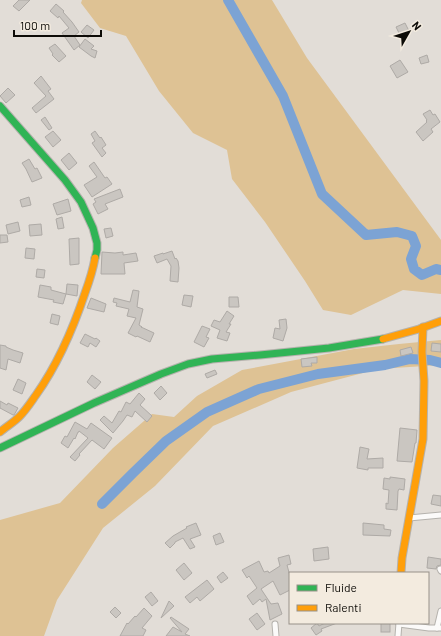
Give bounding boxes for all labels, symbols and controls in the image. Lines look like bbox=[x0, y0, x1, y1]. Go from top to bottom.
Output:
scale bar bbox=[14, 12, 101, 38]
north arrow bbox=[389, 12, 429, 52]
text: 100 m bbox=[20, 18, 50, 32]
text: N bbox=[410, 18, 425, 32]
legend bbox=[289, 572, 429, 624]
text: Fluide bbox=[325, 580, 357, 594]
text: Ralenti bbox=[325, 600, 362, 614]

